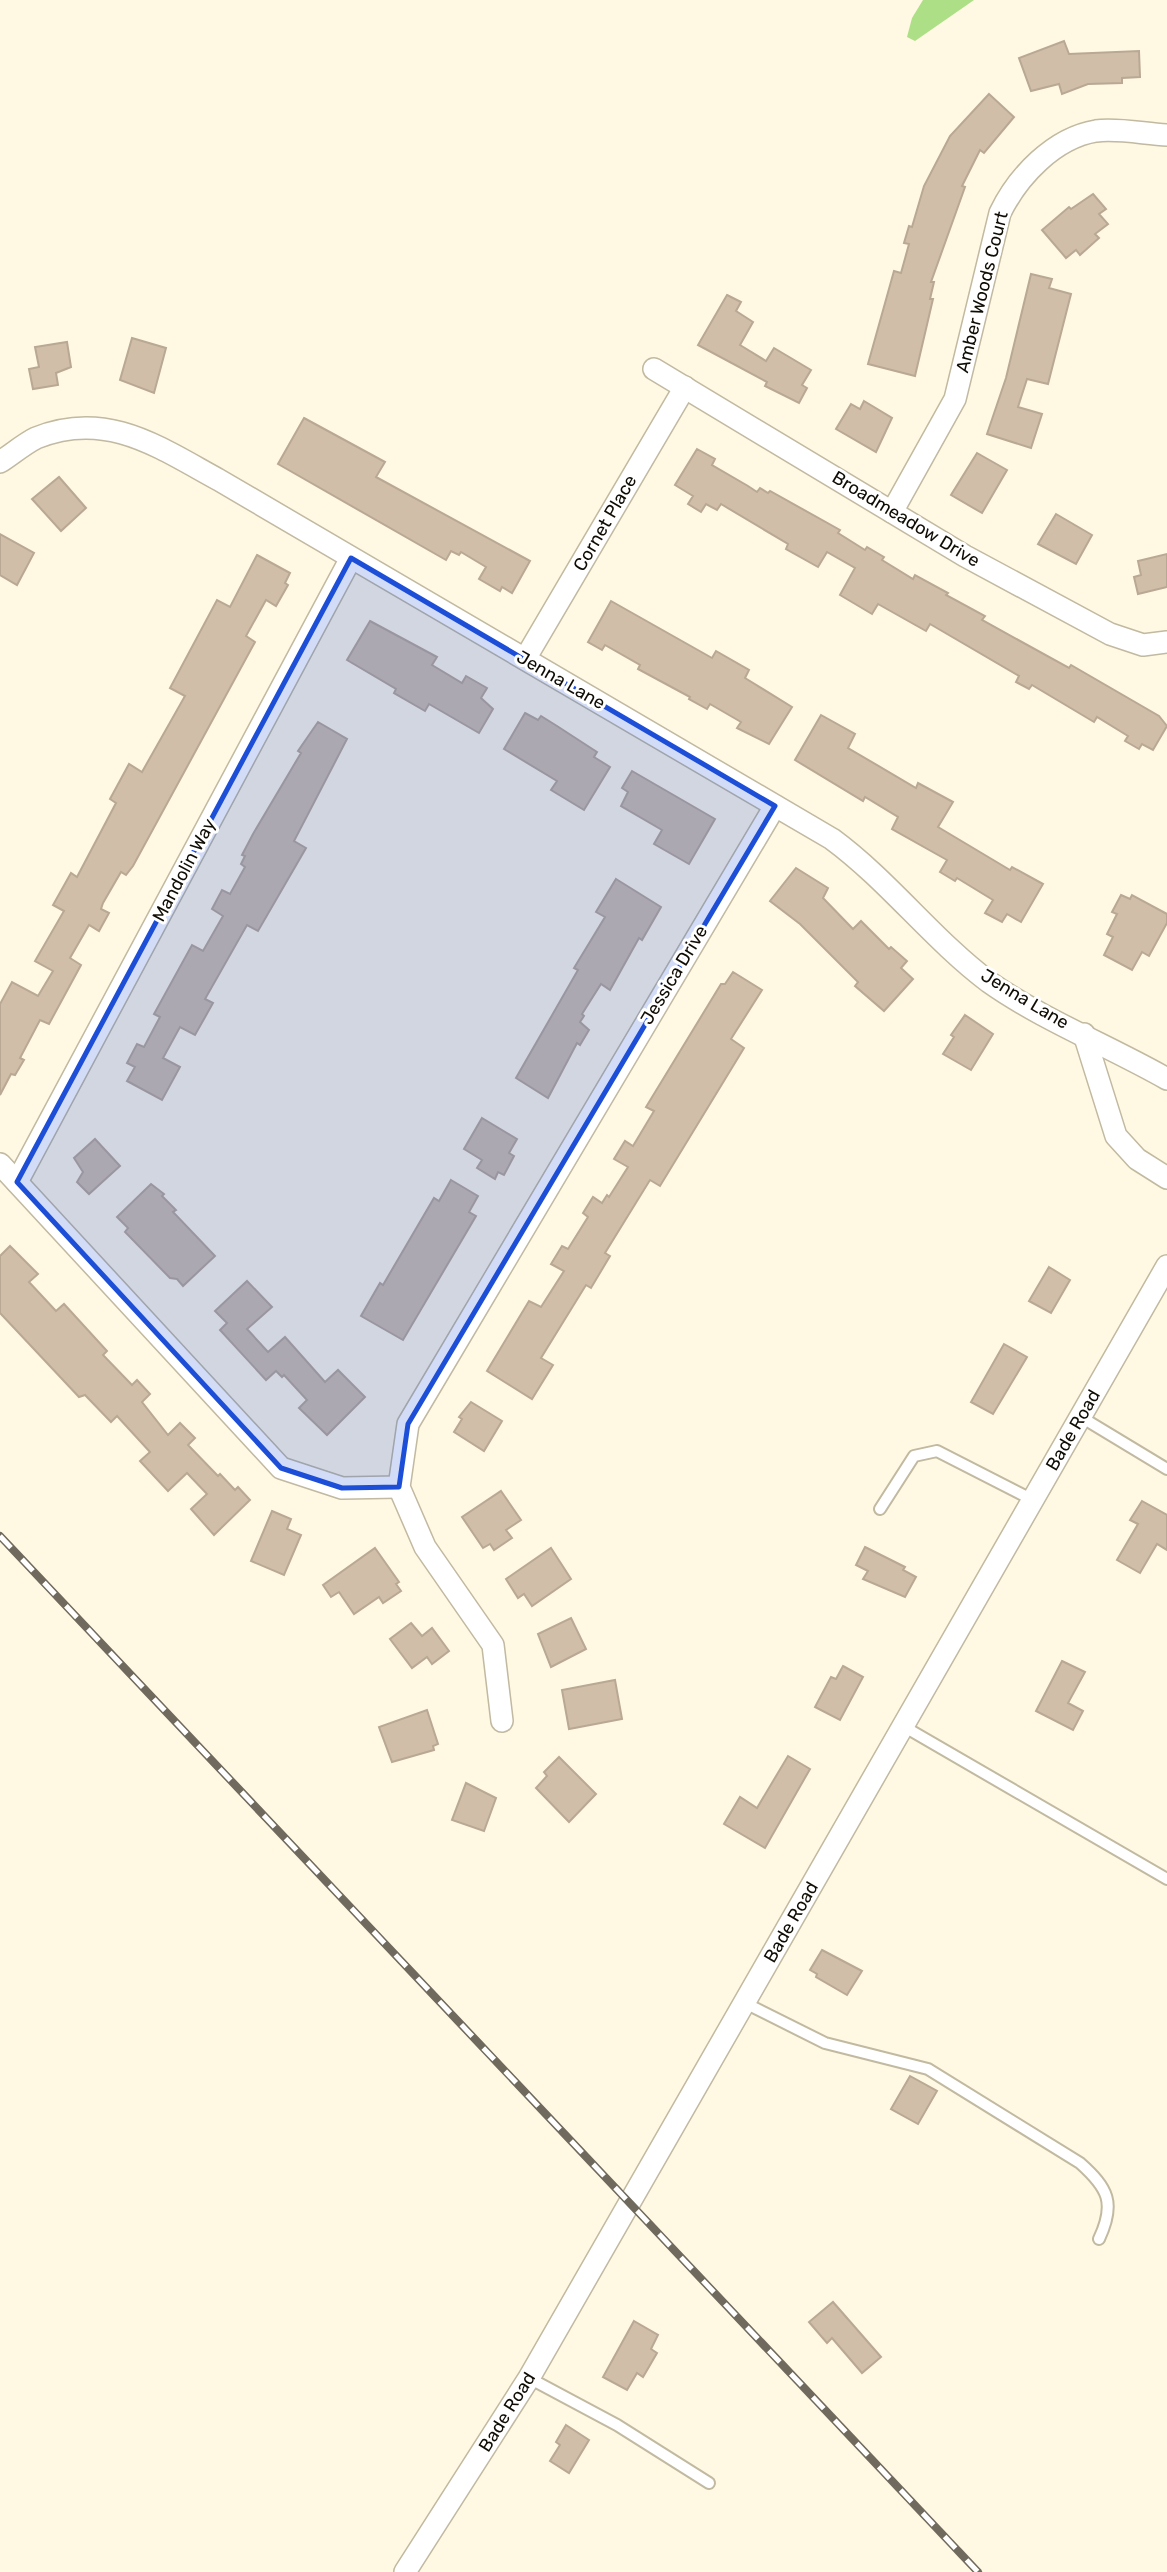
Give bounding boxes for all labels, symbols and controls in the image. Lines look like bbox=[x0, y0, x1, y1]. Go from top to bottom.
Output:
street label: Amber Woods Court bbox=[951, 209, 1013, 375]
street label: Broadmeadow Drive bbox=[828, 466, 984, 572]
street label: Cornet Place bbox=[569, 471, 641, 575]
street label: Jenna Lane bbox=[513, 646, 609, 714]
street label: Mandolin Way bbox=[148, 815, 220, 925]
street label: Jessica Drive bbox=[636, 921, 712, 1029]
street label: Jenna Lane bbox=[977, 964, 1073, 1034]
street label: Bade Road bbox=[1041, 1386, 1105, 1474]
street label: Bade Road bbox=[759, 1878, 823, 1966]
street label: Bade Road bbox=[474, 2368, 540, 2456]

